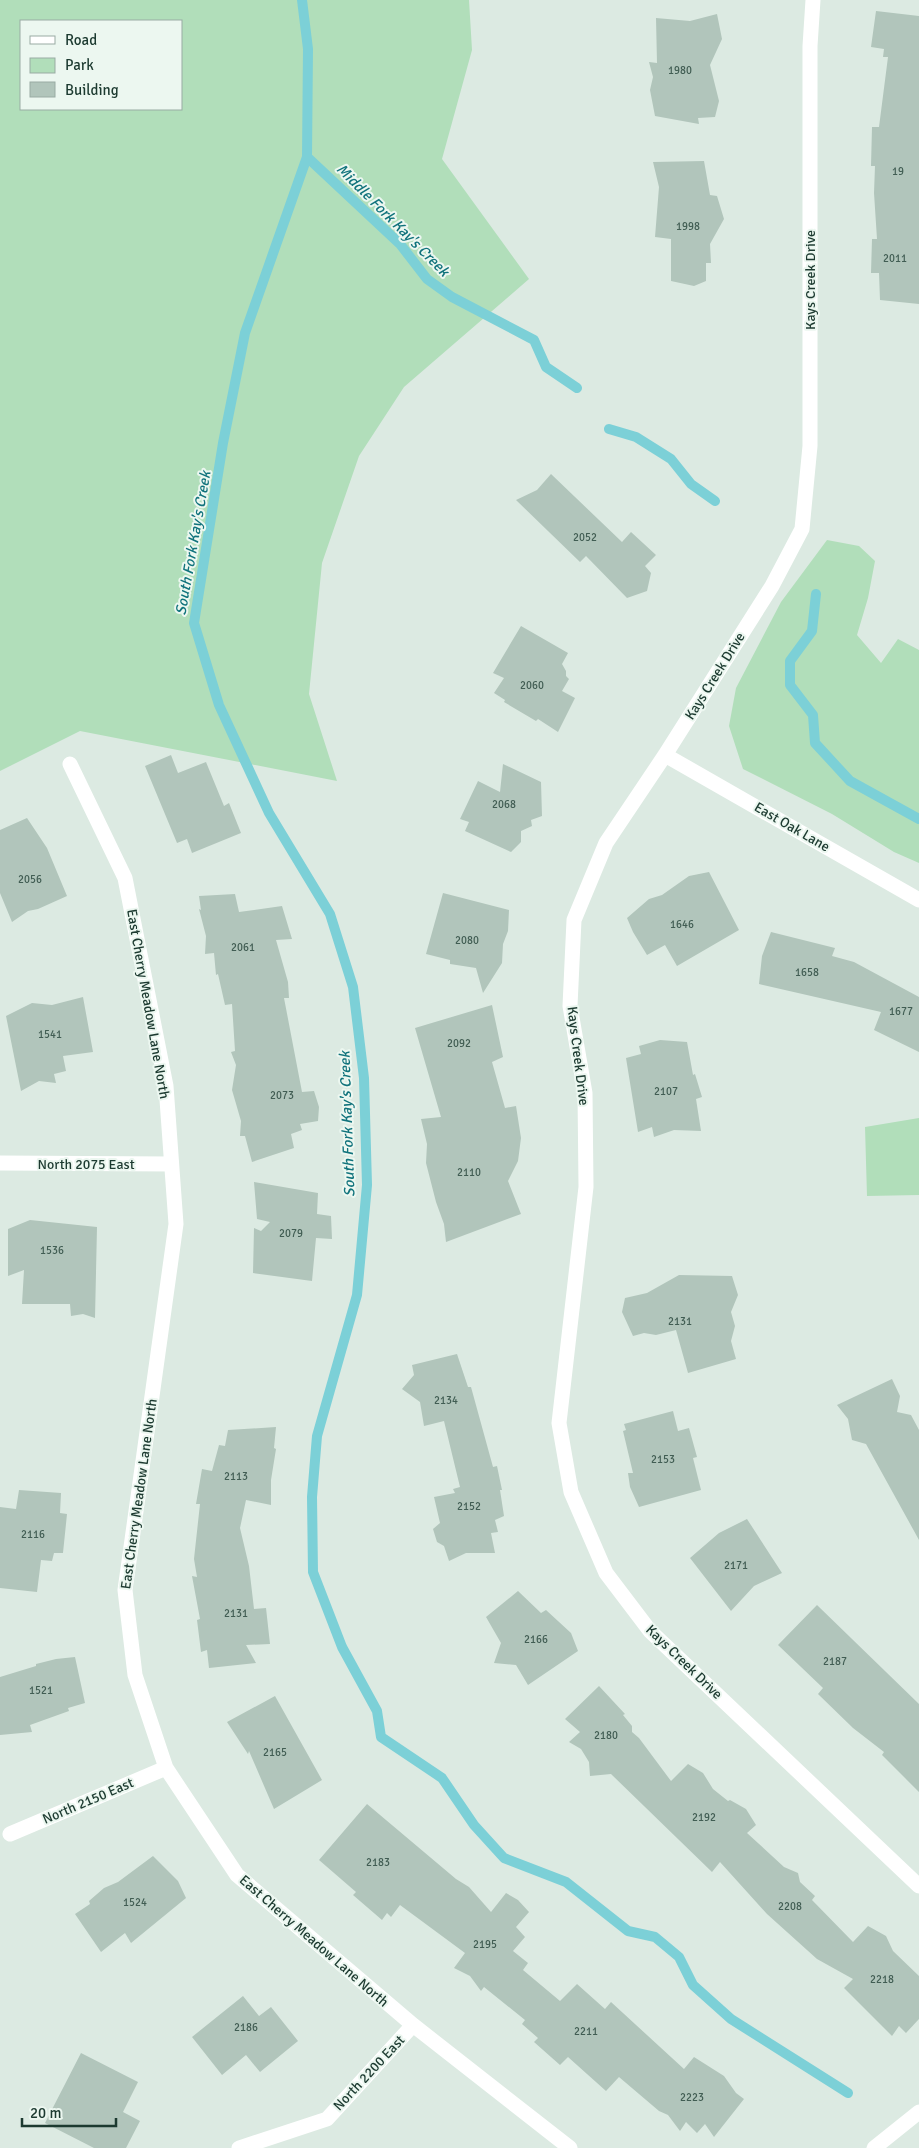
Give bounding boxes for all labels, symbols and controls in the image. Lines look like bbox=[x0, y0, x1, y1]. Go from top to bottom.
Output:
legend bbox=[20, 20, 182, 110]
text: Road bbox=[65, 31, 97, 49]
text: Park bbox=[65, 56, 94, 74]
house number: 1980 bbox=[668, 64, 692, 77]
text: Building bbox=[65, 81, 119, 99]
water label: Middle Fork Kay's Creek bbox=[333, 160, 454, 281]
house number: 19 bbox=[892, 165, 904, 178]
house number: 1998 bbox=[676, 220, 700, 233]
street label: Kays Creek Drive bbox=[802, 230, 819, 330]
house number: 2011 bbox=[883, 252, 907, 265]
water label: South Fork Kay's Creek bbox=[171, 468, 215, 616]
house number: 2052 bbox=[573, 531, 597, 544]
street label: Kays Creek Drive bbox=[681, 629, 749, 723]
house number: 2060 bbox=[520, 679, 544, 692]
house number: 2068 bbox=[492, 798, 516, 811]
street label: East Oak Lane bbox=[751, 799, 833, 855]
house number: 2056 bbox=[18, 873, 42, 886]
street label: East Cherry Meadow Lane North bbox=[123, 908, 173, 1100]
house number: 1646 bbox=[670, 918, 694, 931]
house number: 2080 bbox=[455, 934, 479, 947]
house number: 2061 bbox=[231, 941, 255, 954]
house number: 1658 bbox=[795, 966, 819, 979]
street label: Kays Creek Drive bbox=[563, 1005, 593, 1107]
house number: 1677 bbox=[889, 1005, 913, 1018]
house number: 1541 bbox=[38, 1028, 62, 1041]
house number: 2092 bbox=[447, 1037, 471, 1050]
water label: South Fork Kay's Creek bbox=[335, 1049, 359, 1197]
house number: 2107 bbox=[654, 1085, 678, 1098]
house number: 2073 bbox=[270, 1089, 294, 1102]
street label: North 2075 East bbox=[37, 1156, 135, 1173]
house number: 2110 bbox=[457, 1166, 481, 1179]
house number: 2079 bbox=[279, 1227, 303, 1240]
house number: 1536 bbox=[40, 1244, 64, 1257]
house number: 2131 bbox=[668, 1315, 692, 1328]
house number: 2134 bbox=[434, 1394, 458, 1407]
street label: East Cherry Meadow Lane North bbox=[117, 1398, 161, 1590]
house number: 2153 bbox=[651, 1453, 675, 1466]
house number: 2113 bbox=[224, 1470, 248, 1483]
house number: 2152 bbox=[457, 1500, 481, 1513]
house number: 2116 bbox=[21, 1528, 45, 1541]
house number: 2171 bbox=[724, 1559, 748, 1572]
house number: 2131 bbox=[224, 1607, 248, 1620]
street label: Kays Creek Drive bbox=[642, 1621, 726, 1703]
house number: 2166 bbox=[524, 1633, 548, 1646]
house number: 2187 bbox=[823, 1655, 847, 1668]
house number: 1521 bbox=[29, 1684, 53, 1697]
house number: 2180 bbox=[594, 1729, 618, 1742]
house number: 2165 bbox=[263, 1746, 287, 1759]
street label: North 2150 East bbox=[40, 1774, 136, 1828]
house number: 2192 bbox=[692, 1811, 716, 1824]
house number: 2183 bbox=[366, 1856, 390, 1869]
street label: East Cherry Meadow Lane North bbox=[236, 1872, 392, 2010]
house number: 1524 bbox=[123, 1896, 147, 1909]
house number: 2208 bbox=[778, 1900, 802, 1913]
house number: 2195 bbox=[473, 1938, 497, 1951]
house number: 2218 bbox=[870, 1973, 894, 1986]
house number: 2186 bbox=[234, 2021, 258, 2034]
house number: 2211 bbox=[574, 2025, 598, 2038]
street label: North 2200 East bbox=[330, 2032, 408, 2114]
house number: 2223 bbox=[680, 2091, 704, 2104]
scale bar bbox=[22, 2096, 116, 2128]
text: 20 m bbox=[30, 2104, 61, 2122]

